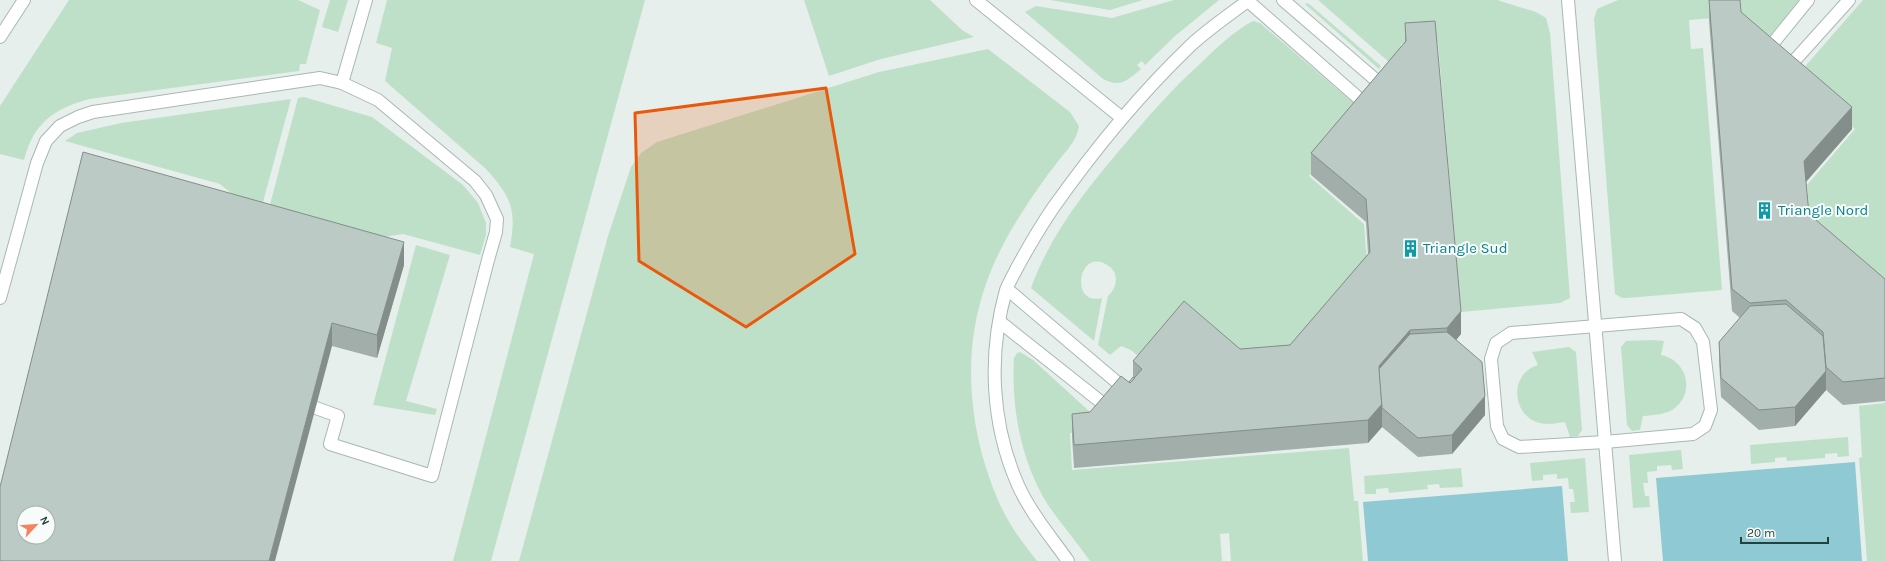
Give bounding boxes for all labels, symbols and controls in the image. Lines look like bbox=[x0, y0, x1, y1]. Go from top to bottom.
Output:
building icon: Triangle Nord bbox=[1755, 200, 1775, 220]
place label: Triangle Nord bbox=[1778, 201, 1868, 219]
building icon: Triangle Sud bbox=[1400, 238, 1420, 258]
place label: Triangle Sud bbox=[1423, 239, 1508, 257]
north arrow bbox=[16, 505, 56, 545]
text: N bbox=[37, 514, 52, 527]
scale bar bbox=[1741, 519, 1828, 545]
text: 20 m bbox=[1747, 526, 1775, 540]

